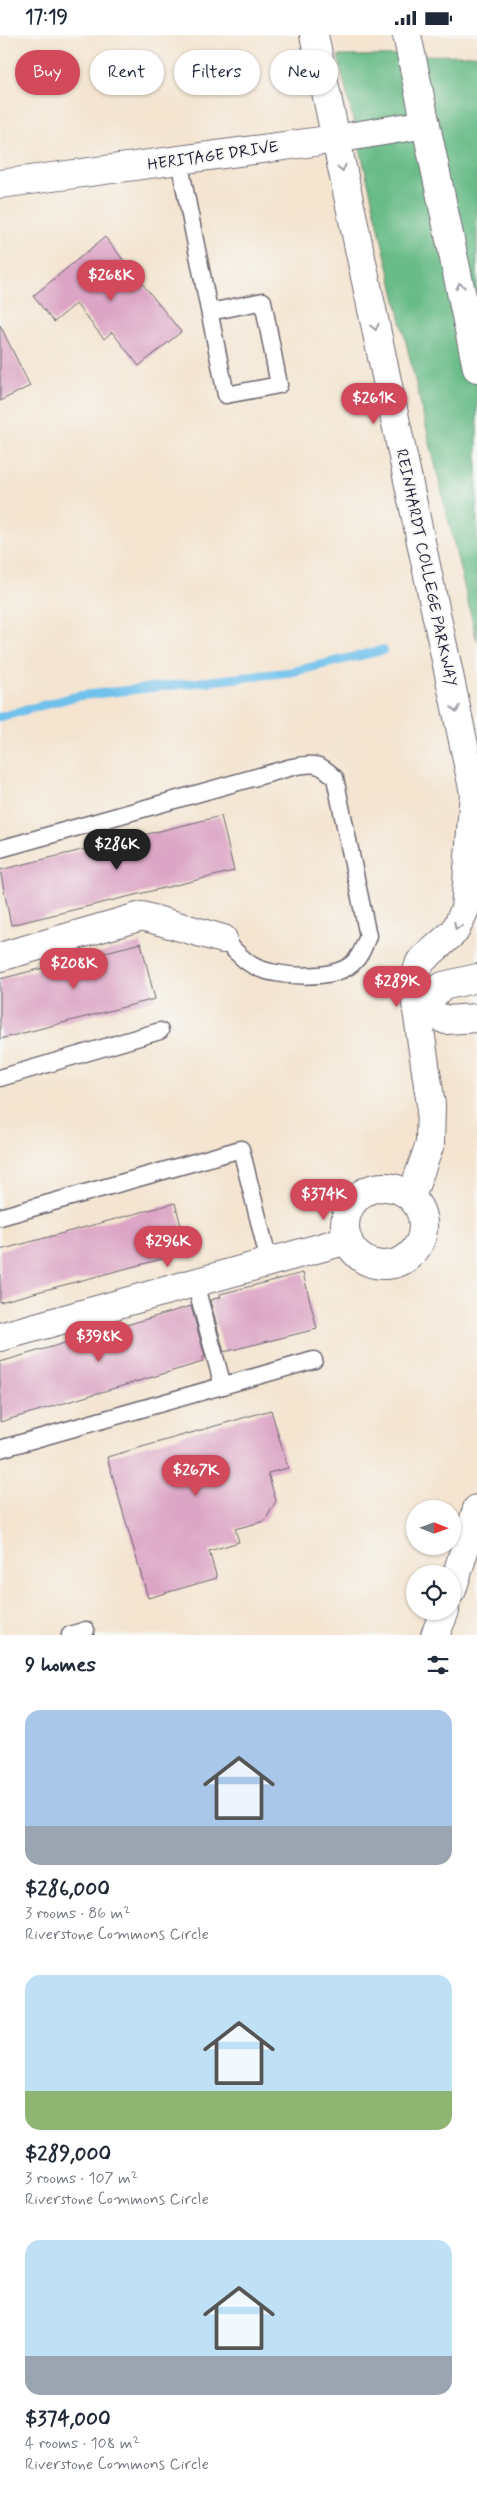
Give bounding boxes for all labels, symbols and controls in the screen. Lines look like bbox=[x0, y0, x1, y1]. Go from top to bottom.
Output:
text: 17:19 bbox=[25, 5, 68, 30]
chip: Buy bbox=[15, 50, 80, 95]
chip: Rent bbox=[90, 50, 164, 95]
chip: Filters bbox=[174, 50, 260, 95]
chip: New bbox=[270, 50, 338, 95]
street label: HERITAGE DRIVE bbox=[146, 136, 280, 176]
one-way arrow bbox=[336, 164, 347, 173]
pin: $268K bbox=[76, 259, 146, 302]
text: $268K bbox=[88, 265, 134, 286]
one-way arrow bbox=[455, 282, 465, 291]
one-way arrow bbox=[369, 323, 380, 332]
pin: $261K bbox=[339, 383, 409, 425]
text: $261K bbox=[352, 388, 396, 409]
street label: REINHARDT COLLEGE PARKWAY bbox=[391, 447, 462, 689]
one-way arrow bbox=[451, 704, 461, 713]
pin: $286K bbox=[82, 829, 152, 871]
text: $286K bbox=[95, 834, 139, 855]
one-way arrow bbox=[453, 920, 463, 929]
pin: $208K bbox=[39, 947, 109, 990]
text: $208K bbox=[51, 953, 97, 974]
pin: $289K bbox=[362, 965, 432, 1008]
text: $289K bbox=[374, 971, 420, 992]
pin: $374K bbox=[289, 1179, 359, 1221]
text: $374K bbox=[301, 1184, 347, 1205]
pin: $296K bbox=[133, 1225, 203, 1268]
text: $296K bbox=[145, 1231, 191, 1252]
pin: $398K bbox=[64, 1321, 134, 1363]
text: $398K bbox=[76, 1326, 122, 1347]
pin: $267K bbox=[161, 1455, 231, 1497]
text: $267K bbox=[173, 1460, 219, 1481]
north arrow bbox=[406, 1500, 461, 1555]
map controls bbox=[406, 1500, 461, 1620]
button: locate bbox=[406, 1565, 461, 1620]
text: 9 homes bbox=[25, 1651, 96, 1679]
icon: filters bbox=[424, 1651, 452, 1679]
icon: home bbox=[194, 1743, 284, 1833]
text: $286,000 bbox=[25, 1875, 110, 1903]
text: 3 rooms · 86 m² bbox=[25, 1903, 130, 1924]
text: Riverstone Commons Circle bbox=[25, 1924, 209, 1945]
icon: home bbox=[194, 2008, 284, 2098]
text: $289,000 bbox=[25, 2140, 111, 2168]
text: 3 rooms · 107 m² bbox=[25, 2168, 138, 2189]
text: Riverstone Commons Circle bbox=[25, 2189, 209, 2210]
icon: home bbox=[194, 2273, 284, 2363]
text: $374,000 bbox=[25, 2405, 111, 2433]
text: 4 rooms · 108 m² bbox=[25, 2433, 140, 2454]
text: Riverstone Commons Circle bbox=[25, 2454, 209, 2475]

